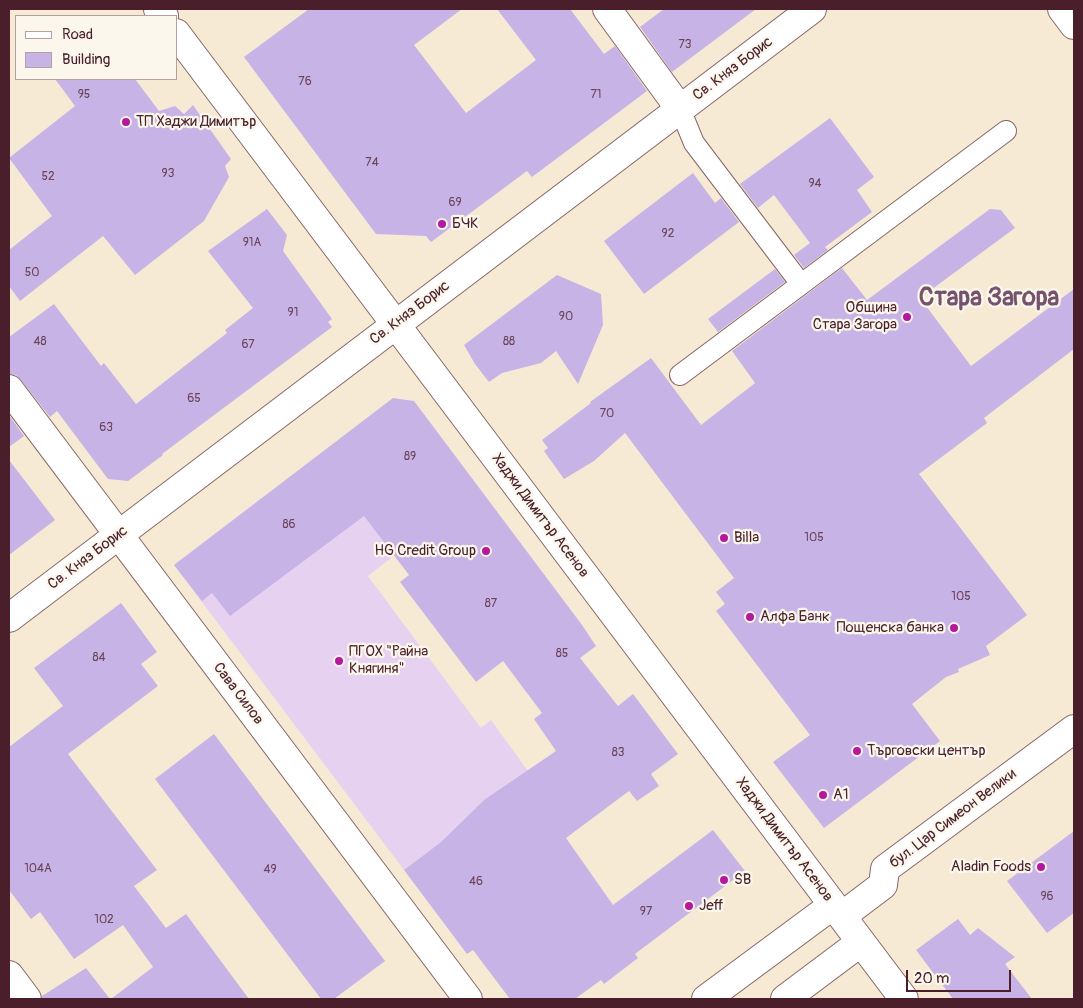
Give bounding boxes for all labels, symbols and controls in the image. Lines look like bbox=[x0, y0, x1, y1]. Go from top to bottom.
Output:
legend bbox=[15, 15, 178, 80]
text: Road bbox=[62, 25, 93, 44]
street label: Св. Княз Борис bbox=[690, 33, 776, 105]
house number: 73 bbox=[678, 38, 692, 52]
text: Building bbox=[62, 50, 110, 69]
house number: 76 bbox=[298, 75, 312, 89]
house number: 95 bbox=[78, 88, 90, 102]
house number: 71 bbox=[590, 88, 602, 102]
place label: ТП Хаджи Димитър bbox=[136, 113, 256, 131]
marker: ТП Хаджи Димитър bbox=[120, 116, 132, 128]
house number: 74 bbox=[365, 156, 379, 170]
house number: 93 bbox=[162, 167, 174, 181]
house number: 52 bbox=[41, 170, 55, 184]
house number: 94 bbox=[808, 177, 822, 191]
house number: 69 bbox=[448, 196, 462, 210]
place label: БЧК bbox=[452, 215, 479, 233]
marker: БЧК bbox=[436, 218, 448, 230]
house number: 92 bbox=[662, 227, 674, 241]
house number: 91A bbox=[243, 236, 261, 250]
house number: 50 bbox=[25, 266, 39, 280]
street label: Св. Княз Борис bbox=[367, 277, 453, 349]
district label: Стара Загора bbox=[919, 284, 1059, 314]
place label: Община Стара Загора bbox=[813, 299, 897, 334]
house number: 91 bbox=[288, 306, 298, 320]
house number: 90 bbox=[559, 310, 573, 324]
marker: Община Стара Загора bbox=[901, 311, 913, 323]
house number: 48 bbox=[33, 335, 47, 349]
house number: 88 bbox=[503, 335, 515, 349]
house number: 67 bbox=[241, 338, 255, 352]
house number: 65 bbox=[187, 392, 201, 406]
house number: 70 bbox=[600, 407, 614, 421]
house number: 63 bbox=[99, 421, 113, 435]
house number: 89 bbox=[404, 450, 416, 464]
street label: Хаджи Димитър Асенов bbox=[487, 450, 593, 582]
house number: 86 bbox=[282, 518, 296, 532]
street label: Св. Княз Борис bbox=[45, 522, 131, 594]
place label: Billa bbox=[734, 529, 759, 547]
house number: 105 bbox=[804, 531, 824, 545]
marker: Billa bbox=[718, 532, 730, 544]
place label: HG Credit Group bbox=[375, 542, 476, 560]
marker: HG Credit Group bbox=[480, 545, 492, 557]
house number: 105 bbox=[951, 590, 971, 604]
house number: 87 bbox=[485, 597, 497, 611]
place label: Алфа Банк bbox=[760, 608, 830, 626]
marker: Алфа Банк bbox=[744, 611, 756, 623]
place label: Пощенска банка bbox=[837, 619, 944, 637]
marker: Пощенска банка bbox=[948, 622, 960, 634]
place label: ПГОХ "Райна Княгиня" bbox=[349, 643, 428, 678]
house number: 85 bbox=[556, 647, 568, 661]
house number: 84 bbox=[92, 651, 106, 665]
marker: ПГОХ "Райна Княгиня" bbox=[333, 655, 345, 667]
street label: Сава Силов bbox=[209, 659, 267, 729]
place label: Търговски център bbox=[867, 742, 986, 760]
marker: Търговски център bbox=[851, 745, 863, 757]
house number: 83 bbox=[612, 746, 624, 760]
street label: бул. Цар Симеон Велики bbox=[886, 765, 1020, 873]
street label: Хаджи Димитър Асенов bbox=[731, 774, 837, 906]
place label: A1 bbox=[833, 786, 849, 804]
marker: A1 bbox=[817, 789, 829, 801]
place label: Aladin Foods bbox=[951, 858, 1031, 876]
marker: Aladin Foods bbox=[1035, 861, 1047, 873]
house number: 104A bbox=[24, 862, 52, 876]
house number: 49 bbox=[263, 863, 277, 877]
place label: SB bbox=[734, 871, 751, 889]
marker: SB bbox=[718, 874, 730, 886]
house number: 46 bbox=[469, 875, 483, 889]
house number: 96 bbox=[1040, 890, 1054, 904]
place label: Jeff bbox=[699, 897, 723, 915]
marker: Jeff bbox=[683, 900, 695, 912]
house number: 97 bbox=[640, 905, 652, 919]
house number: 102 bbox=[94, 913, 114, 927]
scale bar bbox=[908, 960, 1013, 992]
text: 20 m bbox=[914, 969, 949, 988]

